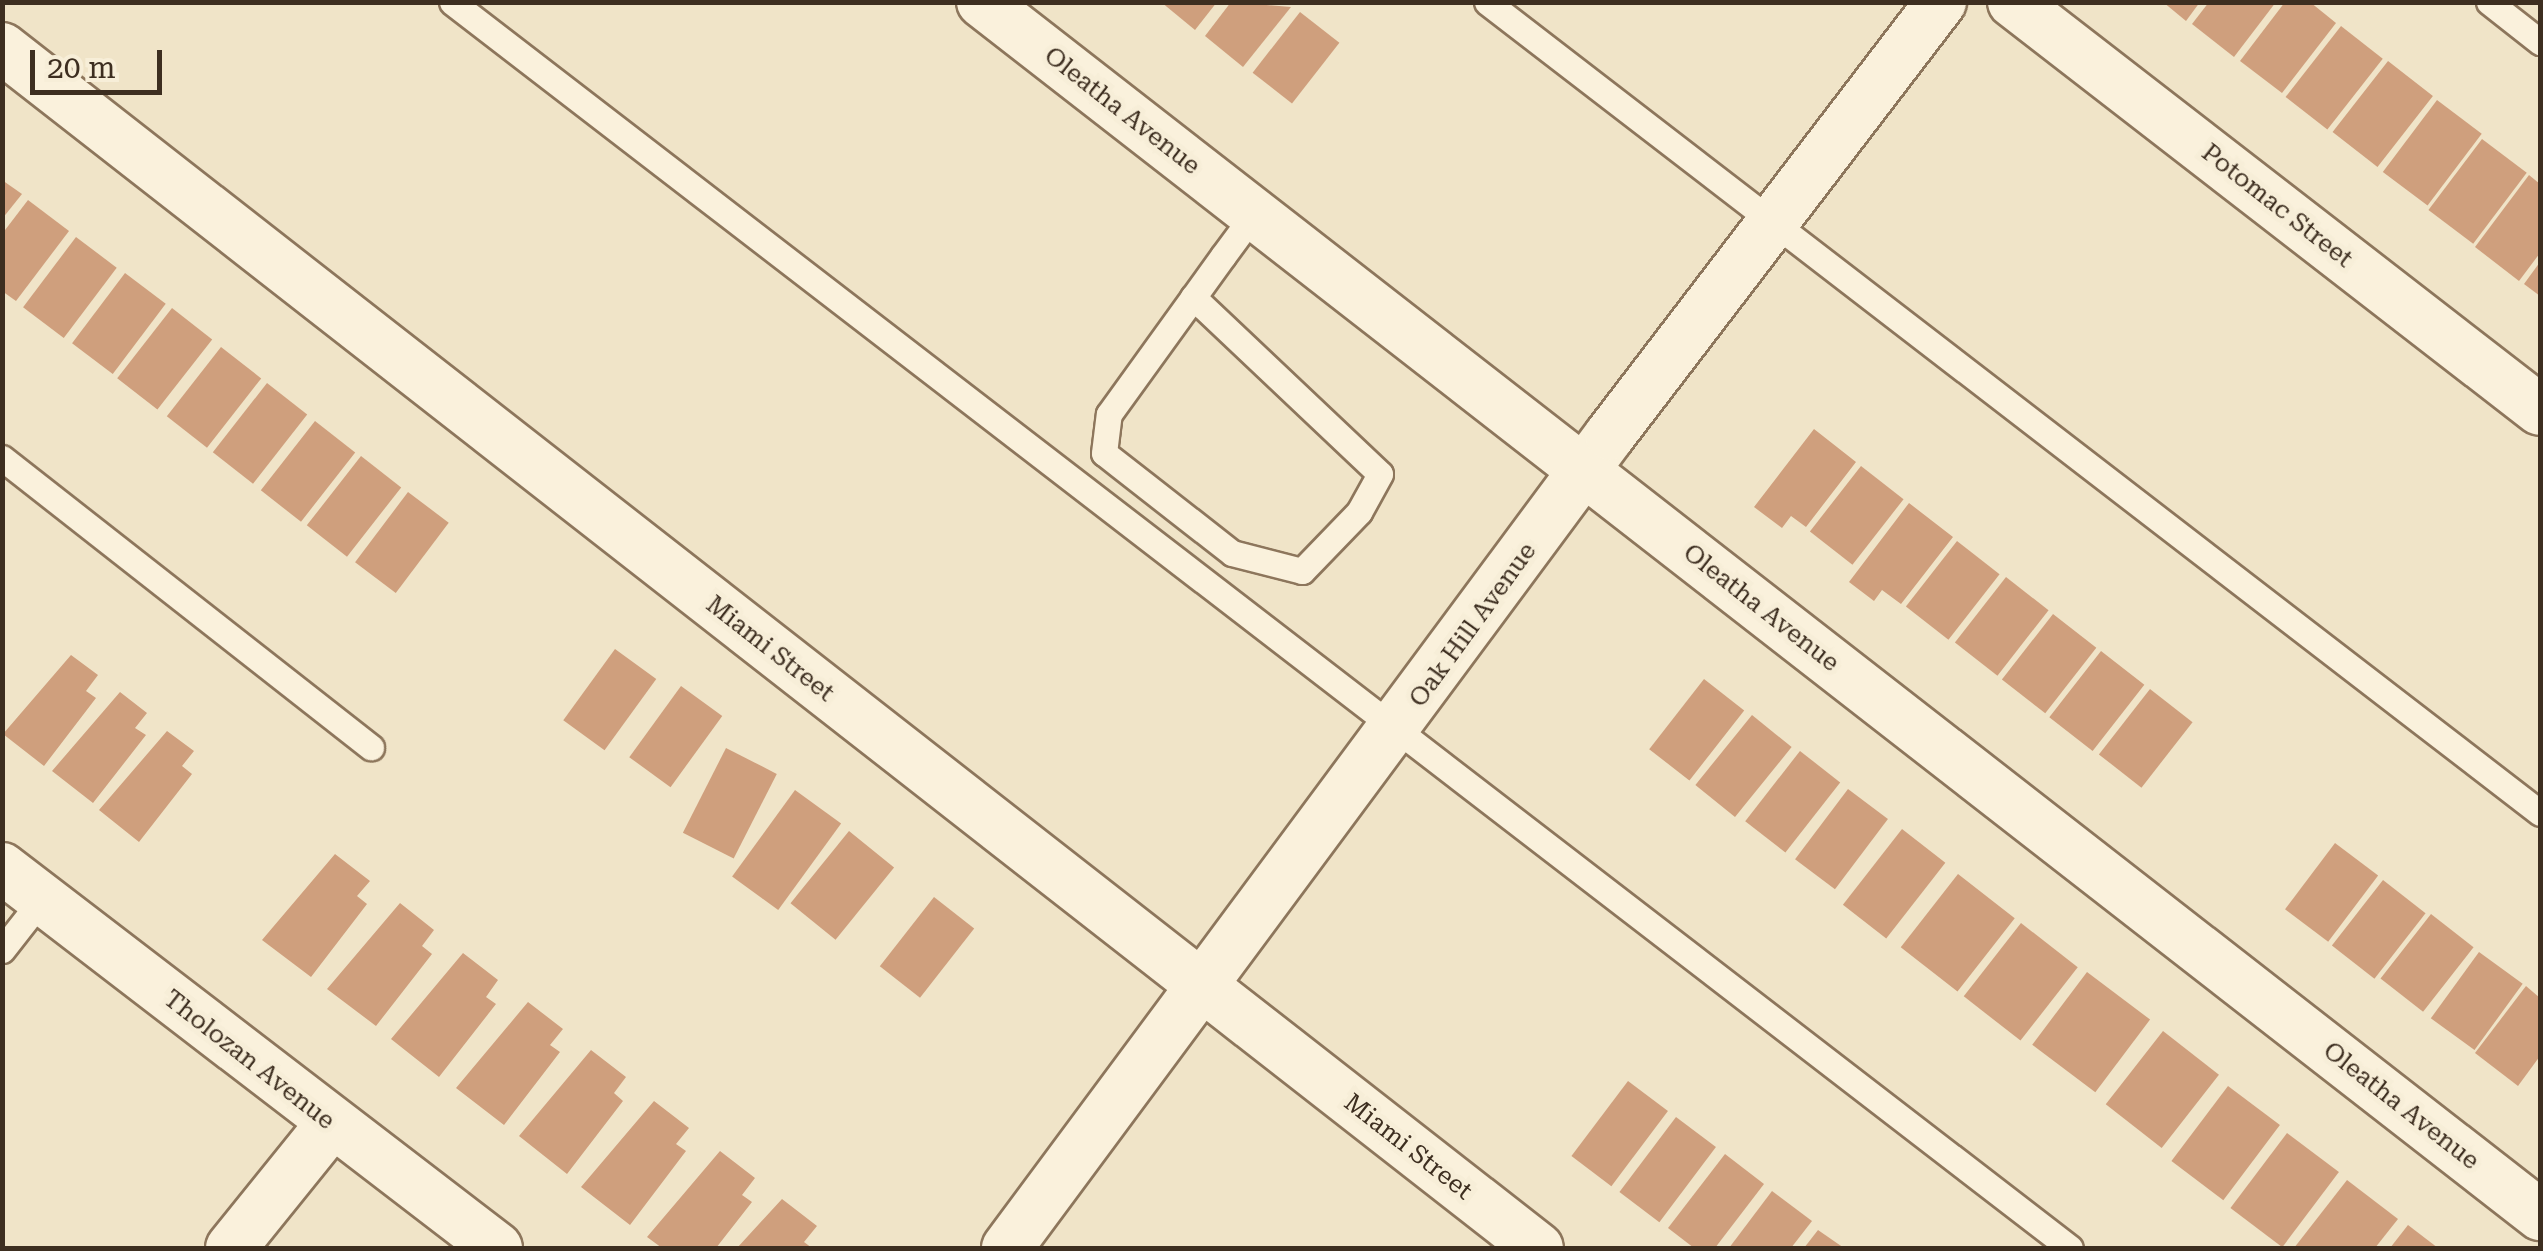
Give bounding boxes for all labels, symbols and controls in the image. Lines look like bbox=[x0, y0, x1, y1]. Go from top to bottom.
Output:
scale bar bbox=[35, 30, 168, 92]
street label: Oleatha Avenue bbox=[1038, 41, 1206, 181]
text: 20 m bbox=[47, 50, 116, 85]
street label: Potomac Street bbox=[2196, 138, 2358, 274]
street label: Oak Hill Avenue bbox=[1403, 537, 1543, 713]
street label: Oleatha Avenue bbox=[1677, 538, 1845, 678]
street label: Miami Street bbox=[700, 590, 840, 708]
street label: Tholozan Avenue bbox=[158, 984, 340, 1136]
street label: Oleatha Avenue bbox=[2317, 1036, 2485, 1176]
street label: Miami Street bbox=[1338, 1088, 1478, 1206]

